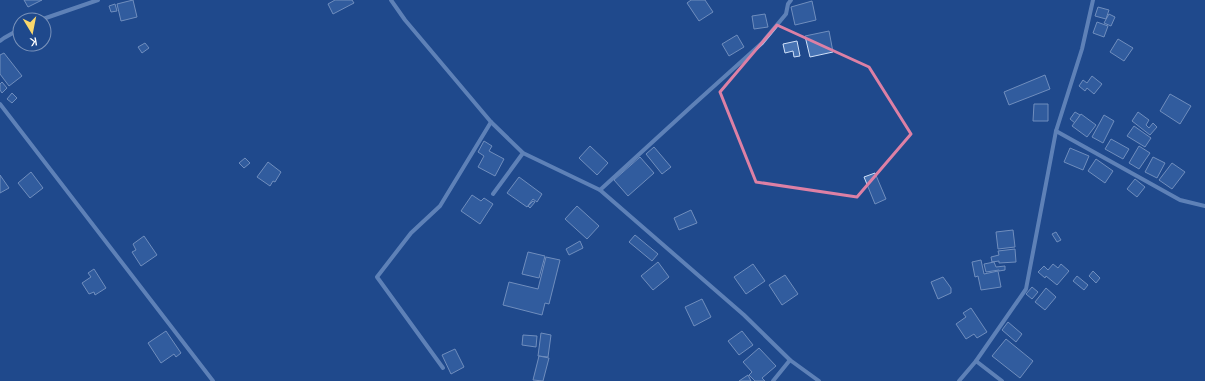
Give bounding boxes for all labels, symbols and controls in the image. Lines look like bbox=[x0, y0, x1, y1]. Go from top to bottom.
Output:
north arrow bbox=[12, 12, 52, 52]
text: K bbox=[28, 34, 39, 50]

